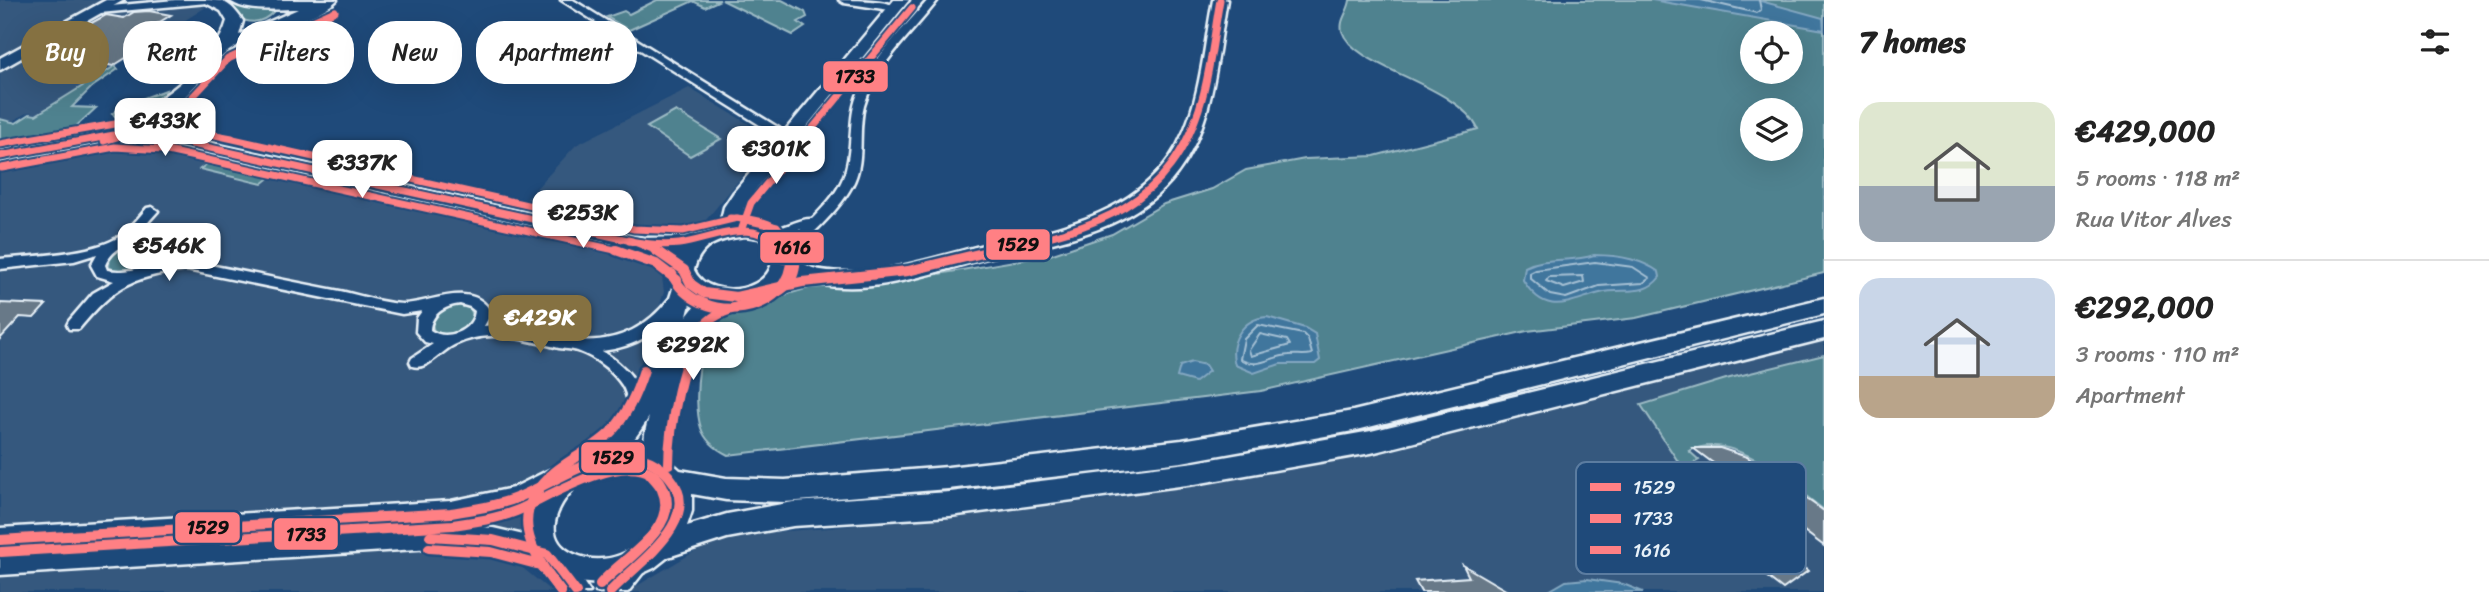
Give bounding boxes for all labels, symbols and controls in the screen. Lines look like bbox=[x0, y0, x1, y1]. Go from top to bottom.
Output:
text: 7 homes bbox=[1859, 15, 1966, 69]
chip: Buy bbox=[21, 21, 109, 84]
chip: Rent bbox=[123, 21, 222, 84]
chip: Filters bbox=[236, 21, 354, 84]
chip: New bbox=[368, 21, 462, 84]
chip: Apartment bbox=[476, 21, 637, 84]
map controls bbox=[1740, 21, 1803, 161]
button: locate bbox=[1740, 21, 1803, 84]
icon: filters bbox=[2416, 23, 2454, 61]
line badge: 1733 bbox=[822, 60, 889, 93]
text: 1733 bbox=[835, 60, 875, 93]
button: layers bbox=[1740, 98, 1803, 161]
pin: €433K bbox=[116, 99, 214, 158]
text: €433K bbox=[131, 100, 199, 141]
text: €429,000 bbox=[2076, 104, 2215, 158]
pin: €301K bbox=[727, 127, 825, 186]
text: €301K bbox=[743, 128, 809, 169]
icon: home bbox=[1915, 130, 1999, 214]
pin: €337K bbox=[313, 140, 411, 200]
text: €337K bbox=[328, 142, 396, 183]
text: 5 rooms · 118 m² bbox=[2076, 158, 2240, 199]
pin: €253K bbox=[534, 190, 632, 250]
text: €253K bbox=[548, 192, 618, 233]
text: Rua Vitor Alves bbox=[2076, 199, 2232, 240]
pin: €546K bbox=[120, 224, 218, 283]
text: €546K bbox=[134, 225, 204, 266]
line badge: 1529 bbox=[985, 228, 1051, 261]
text: 1529 bbox=[997, 228, 1040, 261]
line badge: 1616 bbox=[759, 231, 825, 264]
text: 1616 bbox=[773, 231, 811, 264]
text: €292,000 bbox=[2076, 280, 2214, 334]
pin: €429K bbox=[491, 296, 589, 355]
text: €429K bbox=[504, 297, 576, 338]
icon: home bbox=[1915, 306, 1999, 390]
pin: €292K bbox=[644, 322, 742, 382]
text: €292K bbox=[658, 324, 728, 365]
text: 3 rooms · 110 m² bbox=[2076, 334, 2240, 375]
text: Apartment bbox=[2076, 375, 2185, 416]
line badge: 1529 bbox=[580, 441, 646, 474]
text: 1529 bbox=[592, 441, 635, 474]
legend bbox=[1576, 462, 1806, 574]
text: 1529 bbox=[1633, 471, 1675, 504]
text: 1733 bbox=[1633, 502, 1673, 535]
line badge: 1529 bbox=[174, 511, 241, 544]
text: 1529 bbox=[187, 511, 230, 544]
line badge: 1733 bbox=[273, 517, 339, 551]
text: 1733 bbox=[286, 518, 326, 551]
text: 1616 bbox=[1633, 534, 1671, 567]

